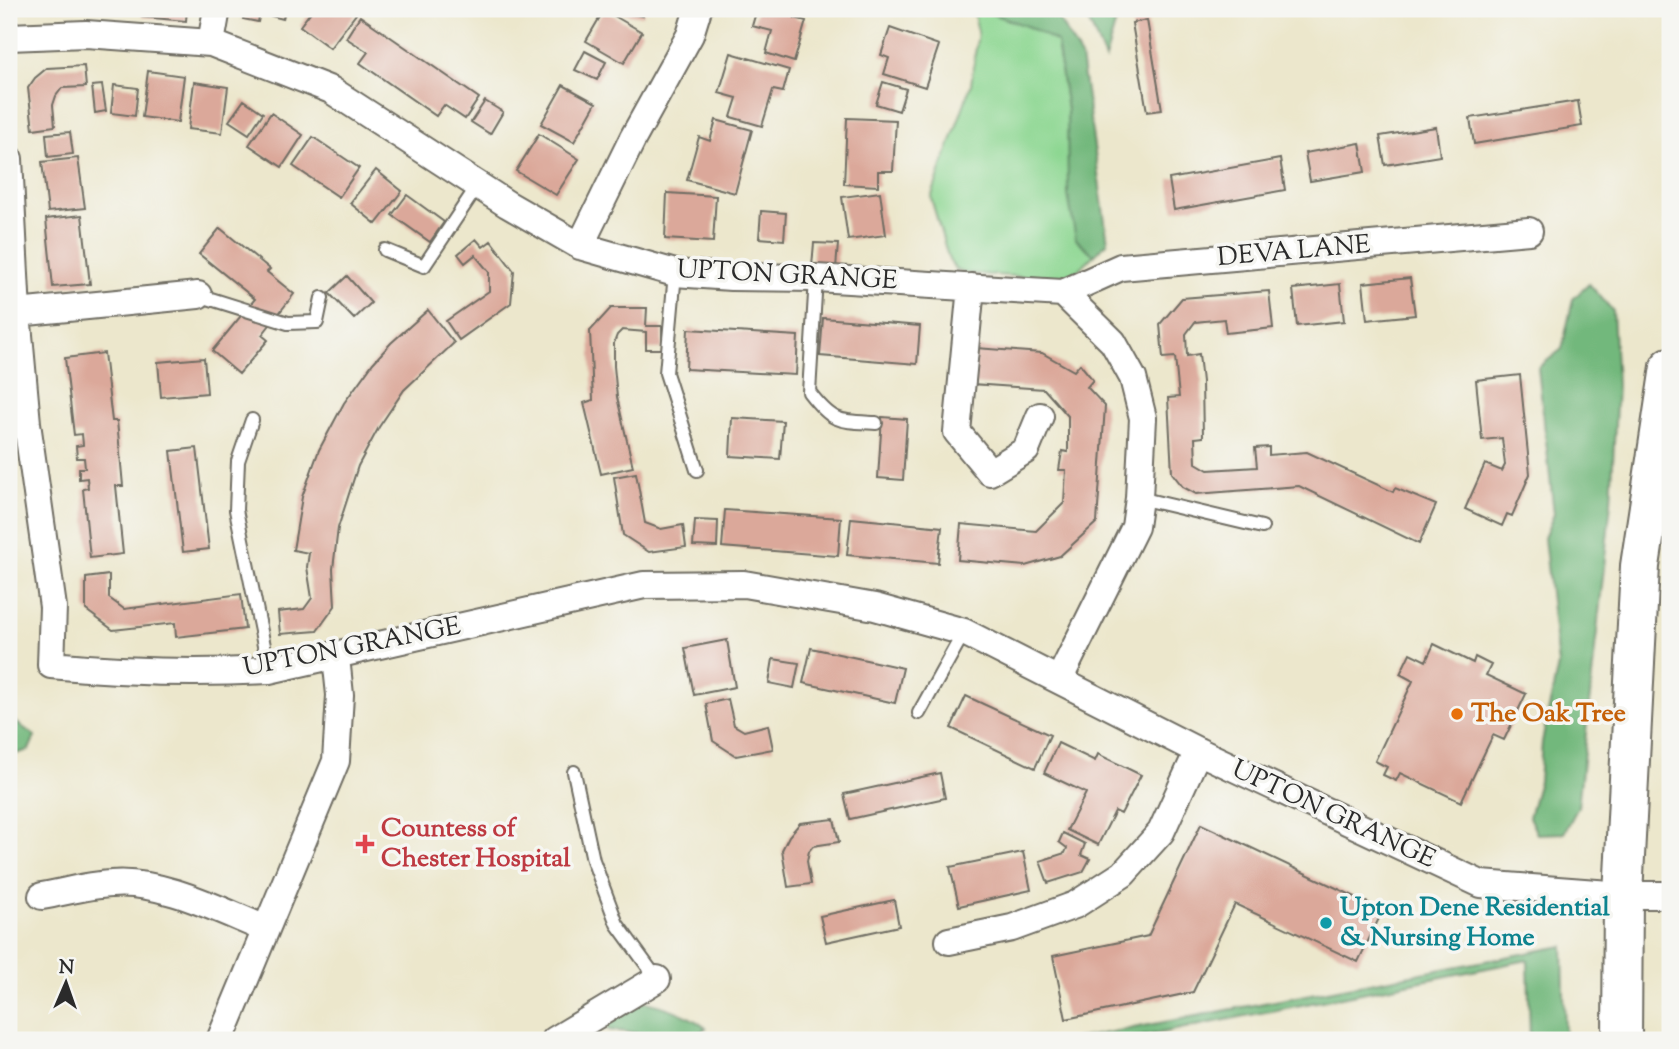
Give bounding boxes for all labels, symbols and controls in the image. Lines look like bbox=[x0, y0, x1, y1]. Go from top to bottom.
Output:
street label: DEVA LANE bbox=[1216, 227, 1372, 277]
street label: UPTON GRANGE bbox=[676, 252, 899, 300]
street label: UPTON GRANGE bbox=[240, 609, 464, 687]
place label: The Oak Tree bbox=[1471, 696, 1626, 733]
marker: The Oak Tree bbox=[1449, 706, 1465, 722]
street label: UPTON GRANGE bbox=[1225, 752, 1441, 879]
place label: Countess of Chester Hospital bbox=[381, 811, 571, 878]
marker: Countess of Chester Hospital bbox=[355, 834, 375, 854]
place label: Upton Dene Residential & Nursing Home bbox=[1340, 890, 1610, 957]
marker: Upton Dene Residential & Nursing Home bbox=[1318, 915, 1334, 931]
north arrow bbox=[32, 948, 102, 1018]
text: N bbox=[58, 955, 75, 982]

